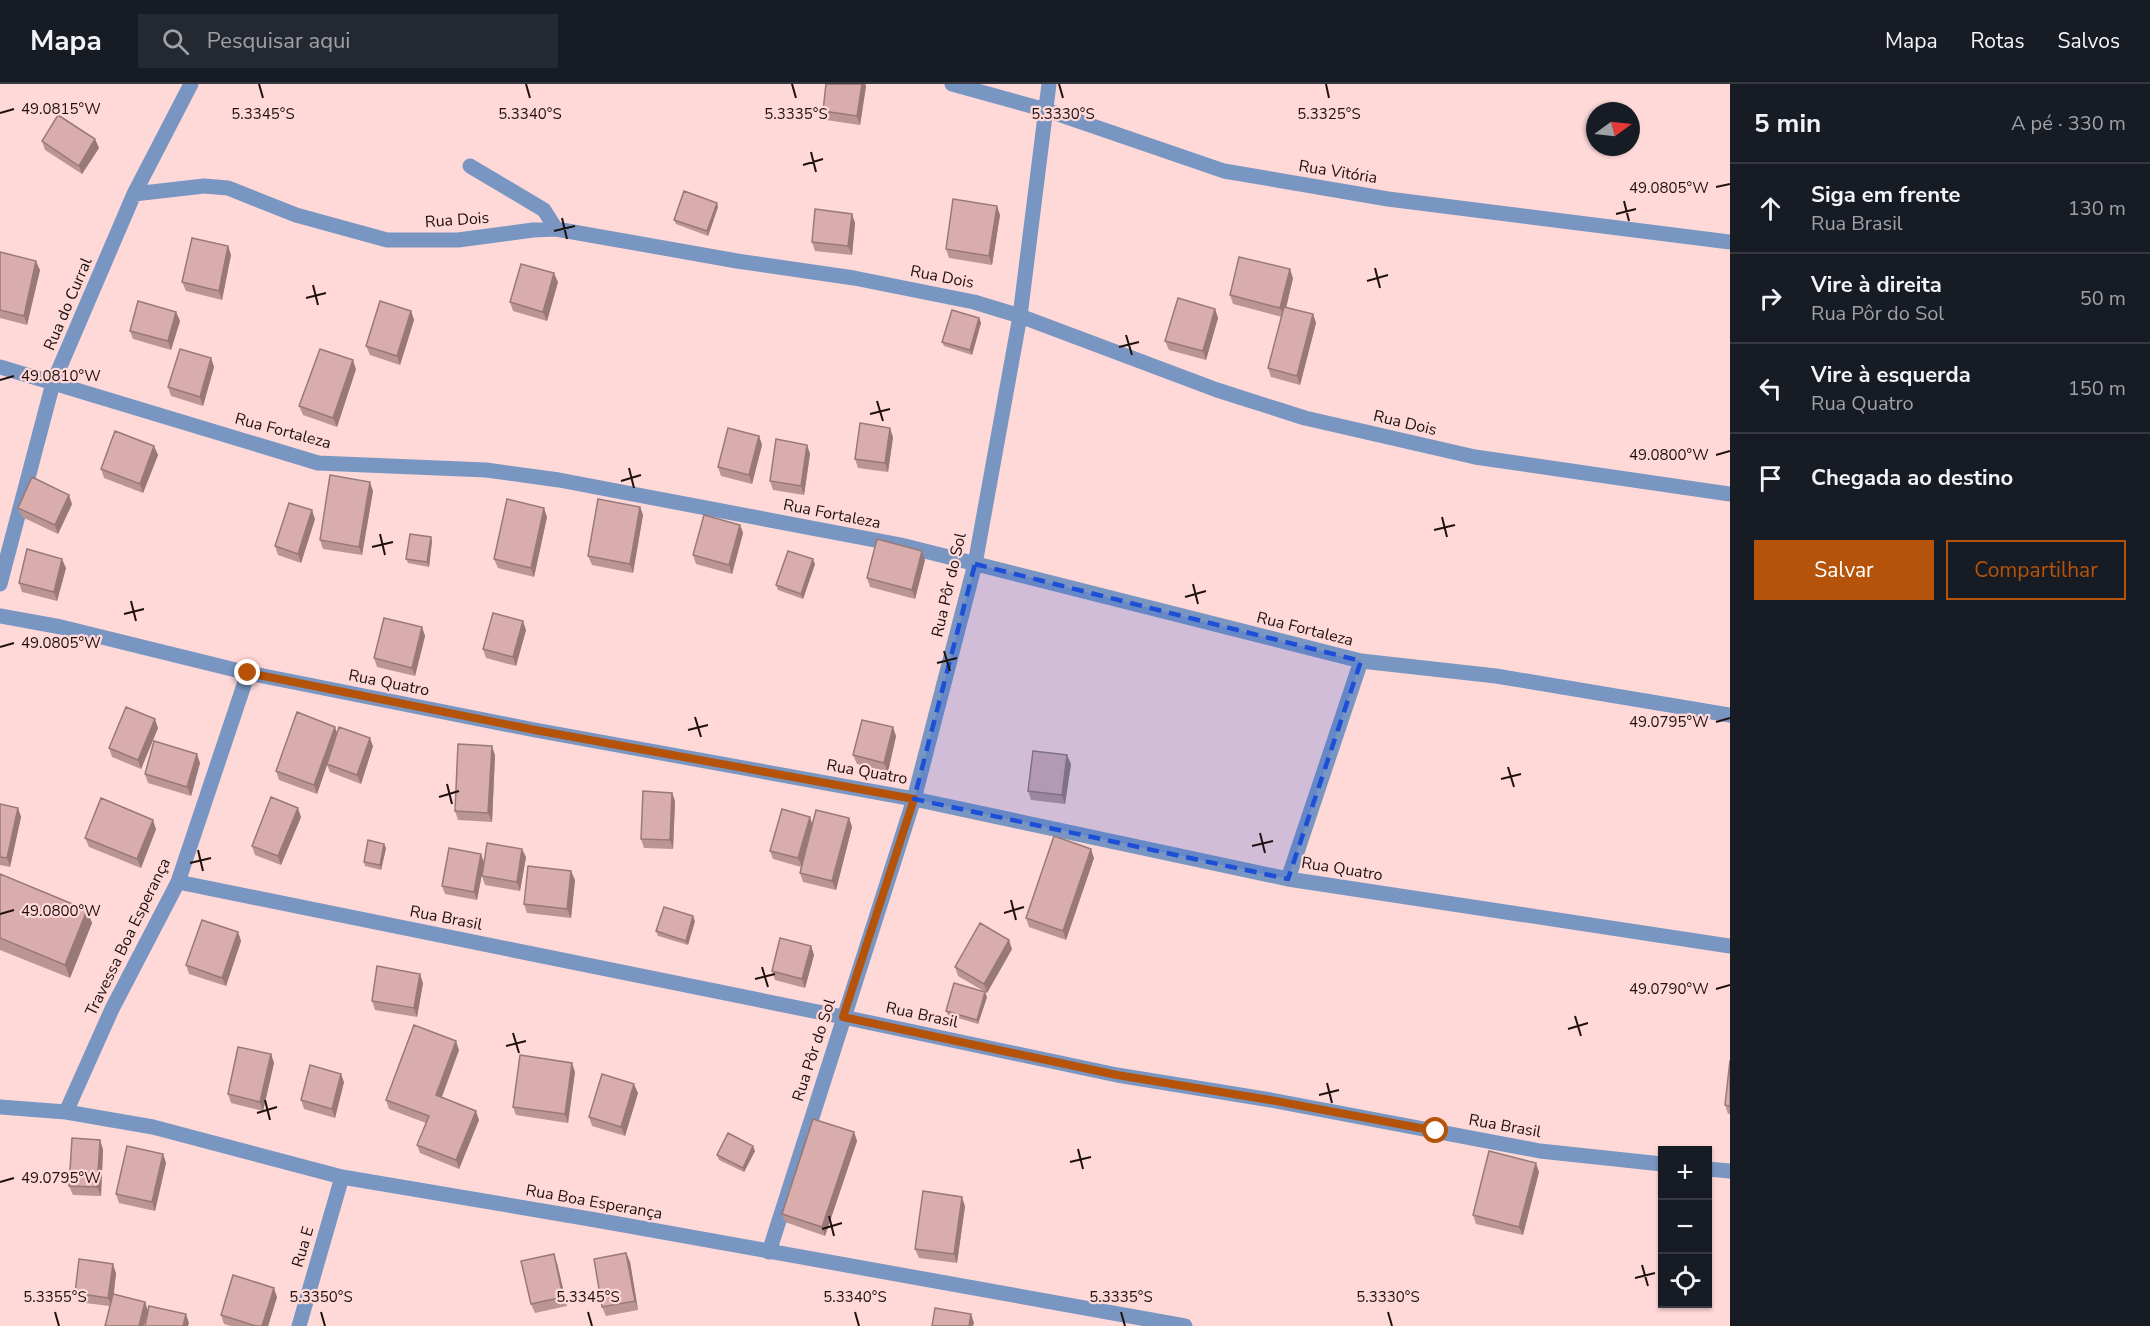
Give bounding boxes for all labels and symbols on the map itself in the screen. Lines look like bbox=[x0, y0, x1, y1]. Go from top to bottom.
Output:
text: 49.0815°W bbox=[21, 99, 101, 119]
north arrow bbox=[1586, 102, 1640, 156]
text: 5.3345°S bbox=[231, 104, 295, 124]
text: 5.3340°S bbox=[498, 104, 562, 124]
text: 5.3335°S bbox=[764, 104, 828, 124]
text: 5.3330°S bbox=[1031, 104, 1095, 124]
text: 5.3325°S bbox=[1297, 104, 1361, 124]
street label: Rua Vitória bbox=[1297, 155, 1379, 189]
text: 49.0805°W bbox=[1629, 178, 1709, 198]
street label: Rua Dois bbox=[424, 207, 490, 233]
street label: Rua do Curral bbox=[39, 254, 98, 354]
street label: Rua Dois bbox=[908, 260, 976, 294]
text: 49.0810°W bbox=[21, 366, 101, 386]
street label: Rua Dois bbox=[1371, 405, 1439, 441]
street label: Rua Fortaleza bbox=[232, 408, 334, 454]
text: 49.0800°W bbox=[1629, 445, 1709, 465]
street label: Rua Fortaleza bbox=[781, 494, 883, 534]
street label: Rua Pôr do Sol bbox=[926, 530, 972, 639]
street label: Rua Fortaleza bbox=[1254, 606, 1356, 652]
text: 49.0805°W bbox=[21, 633, 101, 653]
route end bbox=[234, 659, 260, 685]
street label: Rua Quatro bbox=[347, 664, 432, 702]
text: 49.0795°W bbox=[1629, 712, 1709, 732]
street label: Rua Quatro bbox=[825, 754, 909, 790]
street label: Rua Quatro bbox=[1300, 852, 1384, 886]
street label: Travessa Boa Esperança bbox=[80, 854, 176, 1020]
street label: Rua Brasil bbox=[408, 900, 484, 936]
text: 49.0800°W bbox=[21, 901, 101, 921]
text: 49.0790°W bbox=[1629, 979, 1709, 999]
street label: Rua Pôr do Sol bbox=[787, 996, 841, 1104]
street label: Rua Brasil bbox=[884, 997, 960, 1033]
street label: Rua Brasil bbox=[1467, 1109, 1543, 1143]
route start bbox=[1422, 1117, 1448, 1143]
text: 49.0795°W bbox=[21, 1168, 101, 1188]
street label: Rua Boa Esperança bbox=[524, 1179, 664, 1225]
street label: Rua E bbox=[287, 1224, 319, 1270]
text: 5.3355°S bbox=[23, 1287, 87, 1307]
text: 5.3350°S bbox=[289, 1287, 353, 1307]
text: 5.3345°S bbox=[556, 1287, 620, 1307]
text: 5.3340°S bbox=[823, 1287, 887, 1307]
text: 5.3335°S bbox=[1089, 1287, 1153, 1307]
text: 5.3330°S bbox=[1356, 1287, 1420, 1307]

